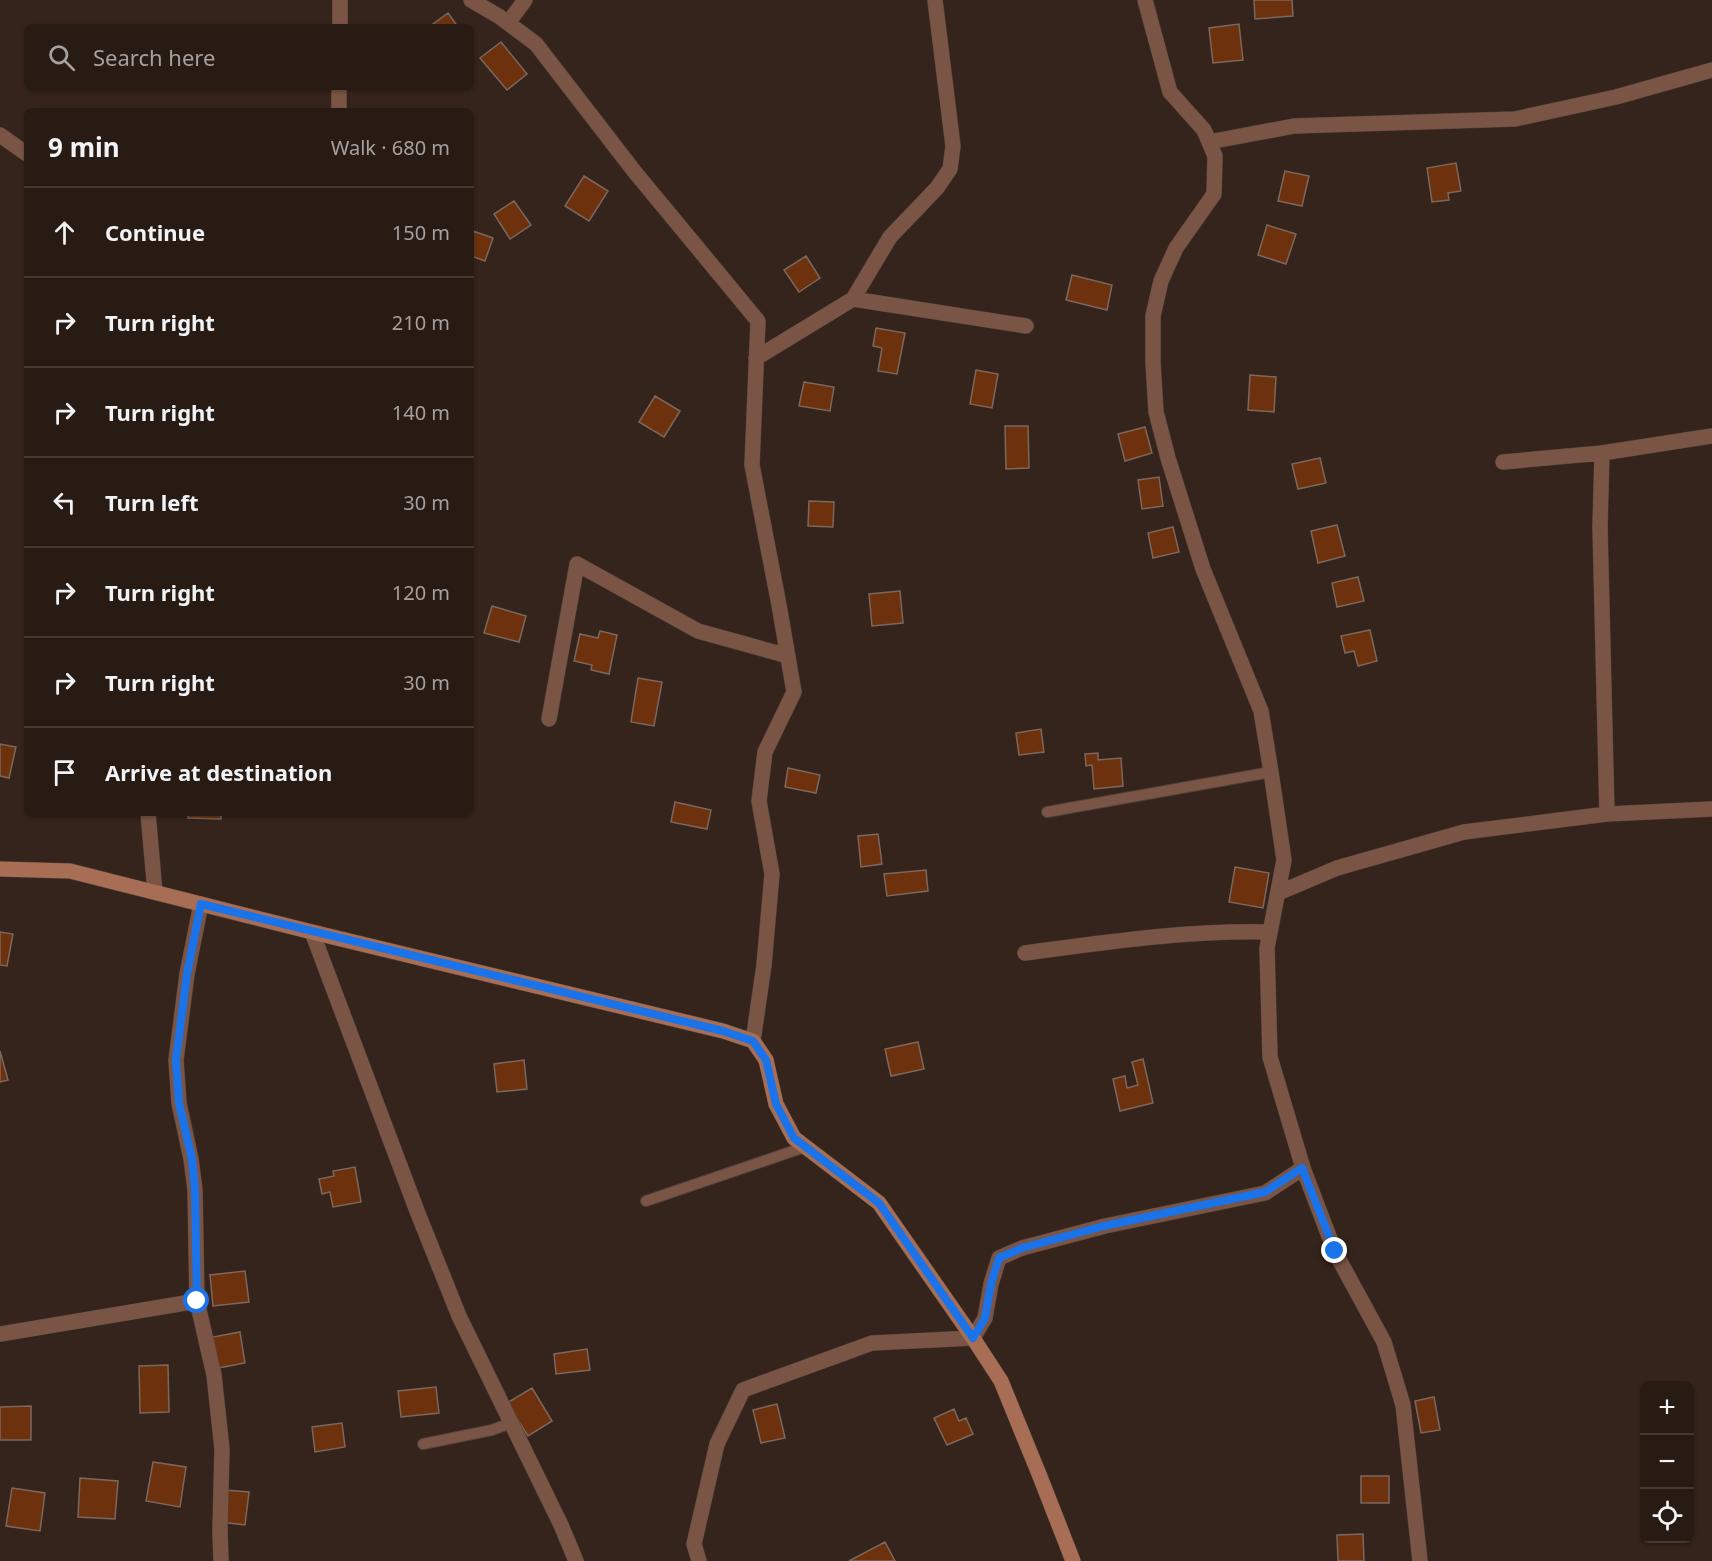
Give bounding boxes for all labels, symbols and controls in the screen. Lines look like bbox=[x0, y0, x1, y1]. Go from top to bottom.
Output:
search box bbox=[24, 24, 474, 90]
icon: search bbox=[45, 41, 78, 74]
text: Search here bbox=[93, 42, 215, 72]
text: 9 min bbox=[48, 129, 120, 165]
text: Walk · 680 m bbox=[331, 134, 450, 161]
icon: ahead bbox=[48, 216, 81, 249]
text: Continue bbox=[105, 217, 205, 247]
text: 150 m bbox=[392, 219, 450, 246]
icon: right bbox=[48, 306, 81, 339]
text: Turn right bbox=[105, 307, 215, 337]
text: 210 m bbox=[392, 309, 450, 336]
icon: right bbox=[48, 396, 81, 429]
text: Turn right bbox=[105, 397, 215, 427]
text: 140 m bbox=[392, 399, 450, 426]
icon: left bbox=[48, 486, 81, 519]
text: Turn left bbox=[105, 487, 199, 517]
text: 30 m bbox=[403, 489, 450, 516]
icon: right bbox=[48, 576, 81, 609]
text: Turn right bbox=[105, 577, 215, 607]
text: 120 m bbox=[392, 579, 450, 606]
icon: right bbox=[48, 666, 81, 699]
text: Turn right bbox=[105, 667, 215, 697]
text: 30 m bbox=[403, 669, 450, 696]
icon: arrive bbox=[48, 756, 81, 789]
text: Arrive at destination bbox=[105, 757, 332, 787]
route end bbox=[1321, 1237, 1347, 1263]
route start bbox=[183, 1287, 209, 1313]
map controls bbox=[1640, 1381, 1694, 1543]
button: + bbox=[1640, 1381, 1694, 1435]
button: − bbox=[1640, 1435, 1694, 1489]
button: locate bbox=[1640, 1489, 1694, 1543]

